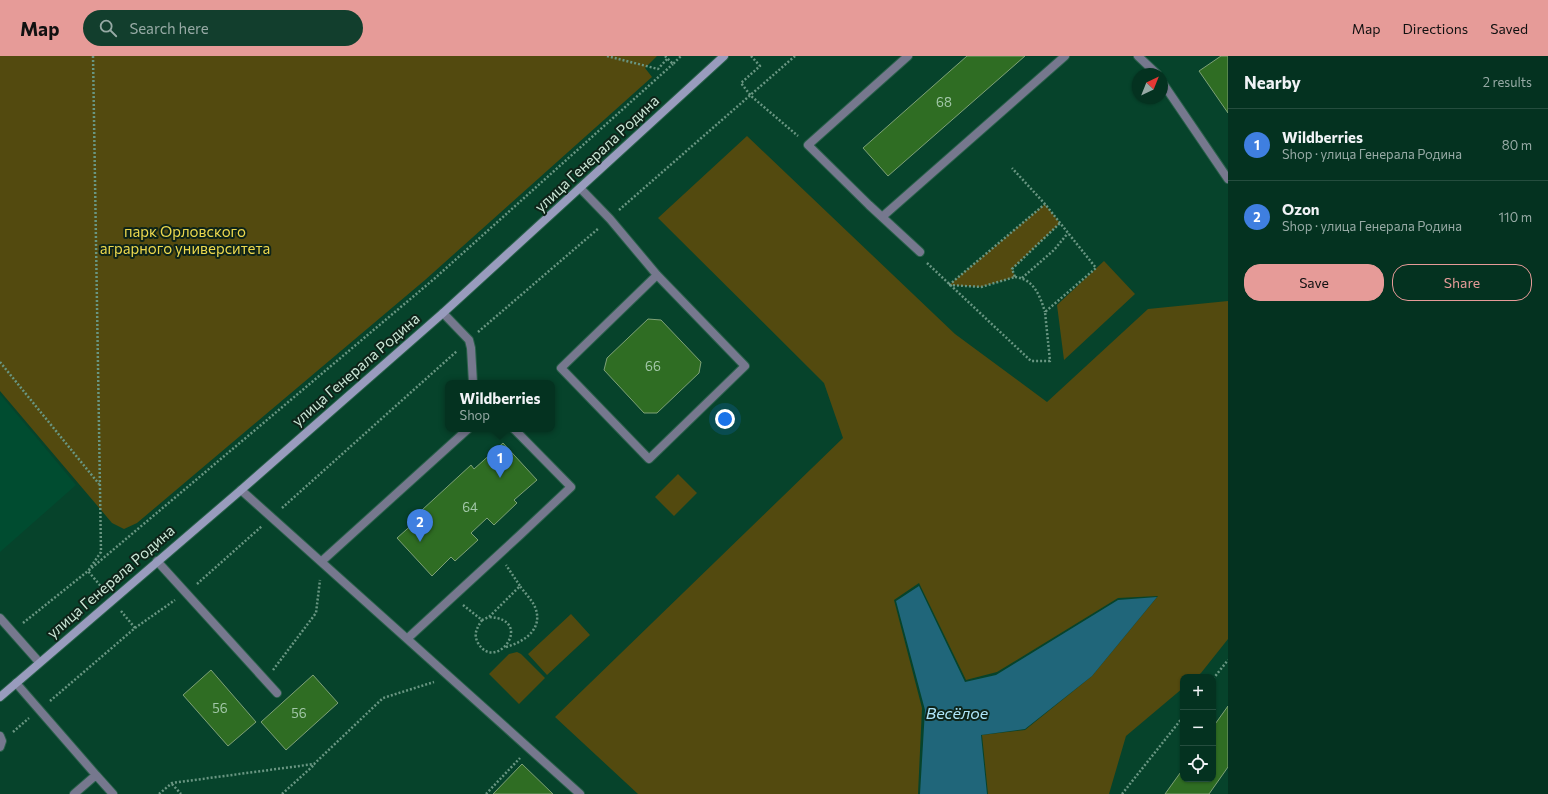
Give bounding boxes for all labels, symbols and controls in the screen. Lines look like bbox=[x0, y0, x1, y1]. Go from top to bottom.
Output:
search box bbox=[83, 10, 363, 46]
text: Map bbox=[20, 17, 59, 40]
icon: search bbox=[97, 17, 119, 39]
text: Search here bbox=[129, 19, 209, 37]
text: Map bbox=[1352, 20, 1381, 37]
text: Directions bbox=[1403, 20, 1468, 37]
text: Saved bbox=[1490, 20, 1528, 37]
north arrow bbox=[1132, 68, 1168, 104]
text: Nearby bbox=[1244, 72, 1301, 93]
text: 2 results bbox=[1483, 74, 1532, 90]
street label: улица Генерала Родина bbox=[531, 91, 662, 215]
house number: 68 bbox=[936, 94, 952, 110]
text: Wildberries bbox=[1282, 128, 1363, 146]
text: 1 bbox=[1254, 137, 1260, 153]
text: 80 m bbox=[1502, 137, 1532, 153]
text: Shop · улица Генерала Родина bbox=[1282, 146, 1462, 162]
text: Ozon bbox=[1282, 200, 1320, 218]
text: 2 bbox=[1253, 209, 1261, 225]
text: 110 m bbox=[1499, 209, 1532, 225]
text: Shop · улица Генерала Родина bbox=[1282, 218, 1462, 234]
park label: парк Орловского аграрного университета bbox=[100, 222, 270, 257]
button: Save bbox=[1244, 264, 1384, 301]
button: Share bbox=[1392, 264, 1532, 301]
street label: улица Генерала Родина bbox=[288, 309, 423, 430]
house number: 66 bbox=[645, 358, 661, 374]
popup bbox=[445, 380, 555, 432]
text: Wildberries bbox=[460, 389, 540, 407]
text: Shop bbox=[460, 407, 490, 423]
your location bbox=[715, 409, 735, 429]
pin: 1 bbox=[487, 445, 513, 478]
house number: 64 bbox=[462, 499, 478, 515]
pin: 2 bbox=[407, 509, 433, 542]
street label: улица Генерала Родина bbox=[43, 521, 178, 642]
map controls bbox=[1180, 674, 1216, 782]
button: + bbox=[1180, 674, 1216, 710]
house number: 56 bbox=[212, 700, 228, 716]
water label: Весёлое bbox=[926, 703, 989, 722]
house number: 56 bbox=[291, 705, 307, 721]
button: − bbox=[1180, 710, 1216, 746]
button: locate bbox=[1180, 746, 1216, 782]

